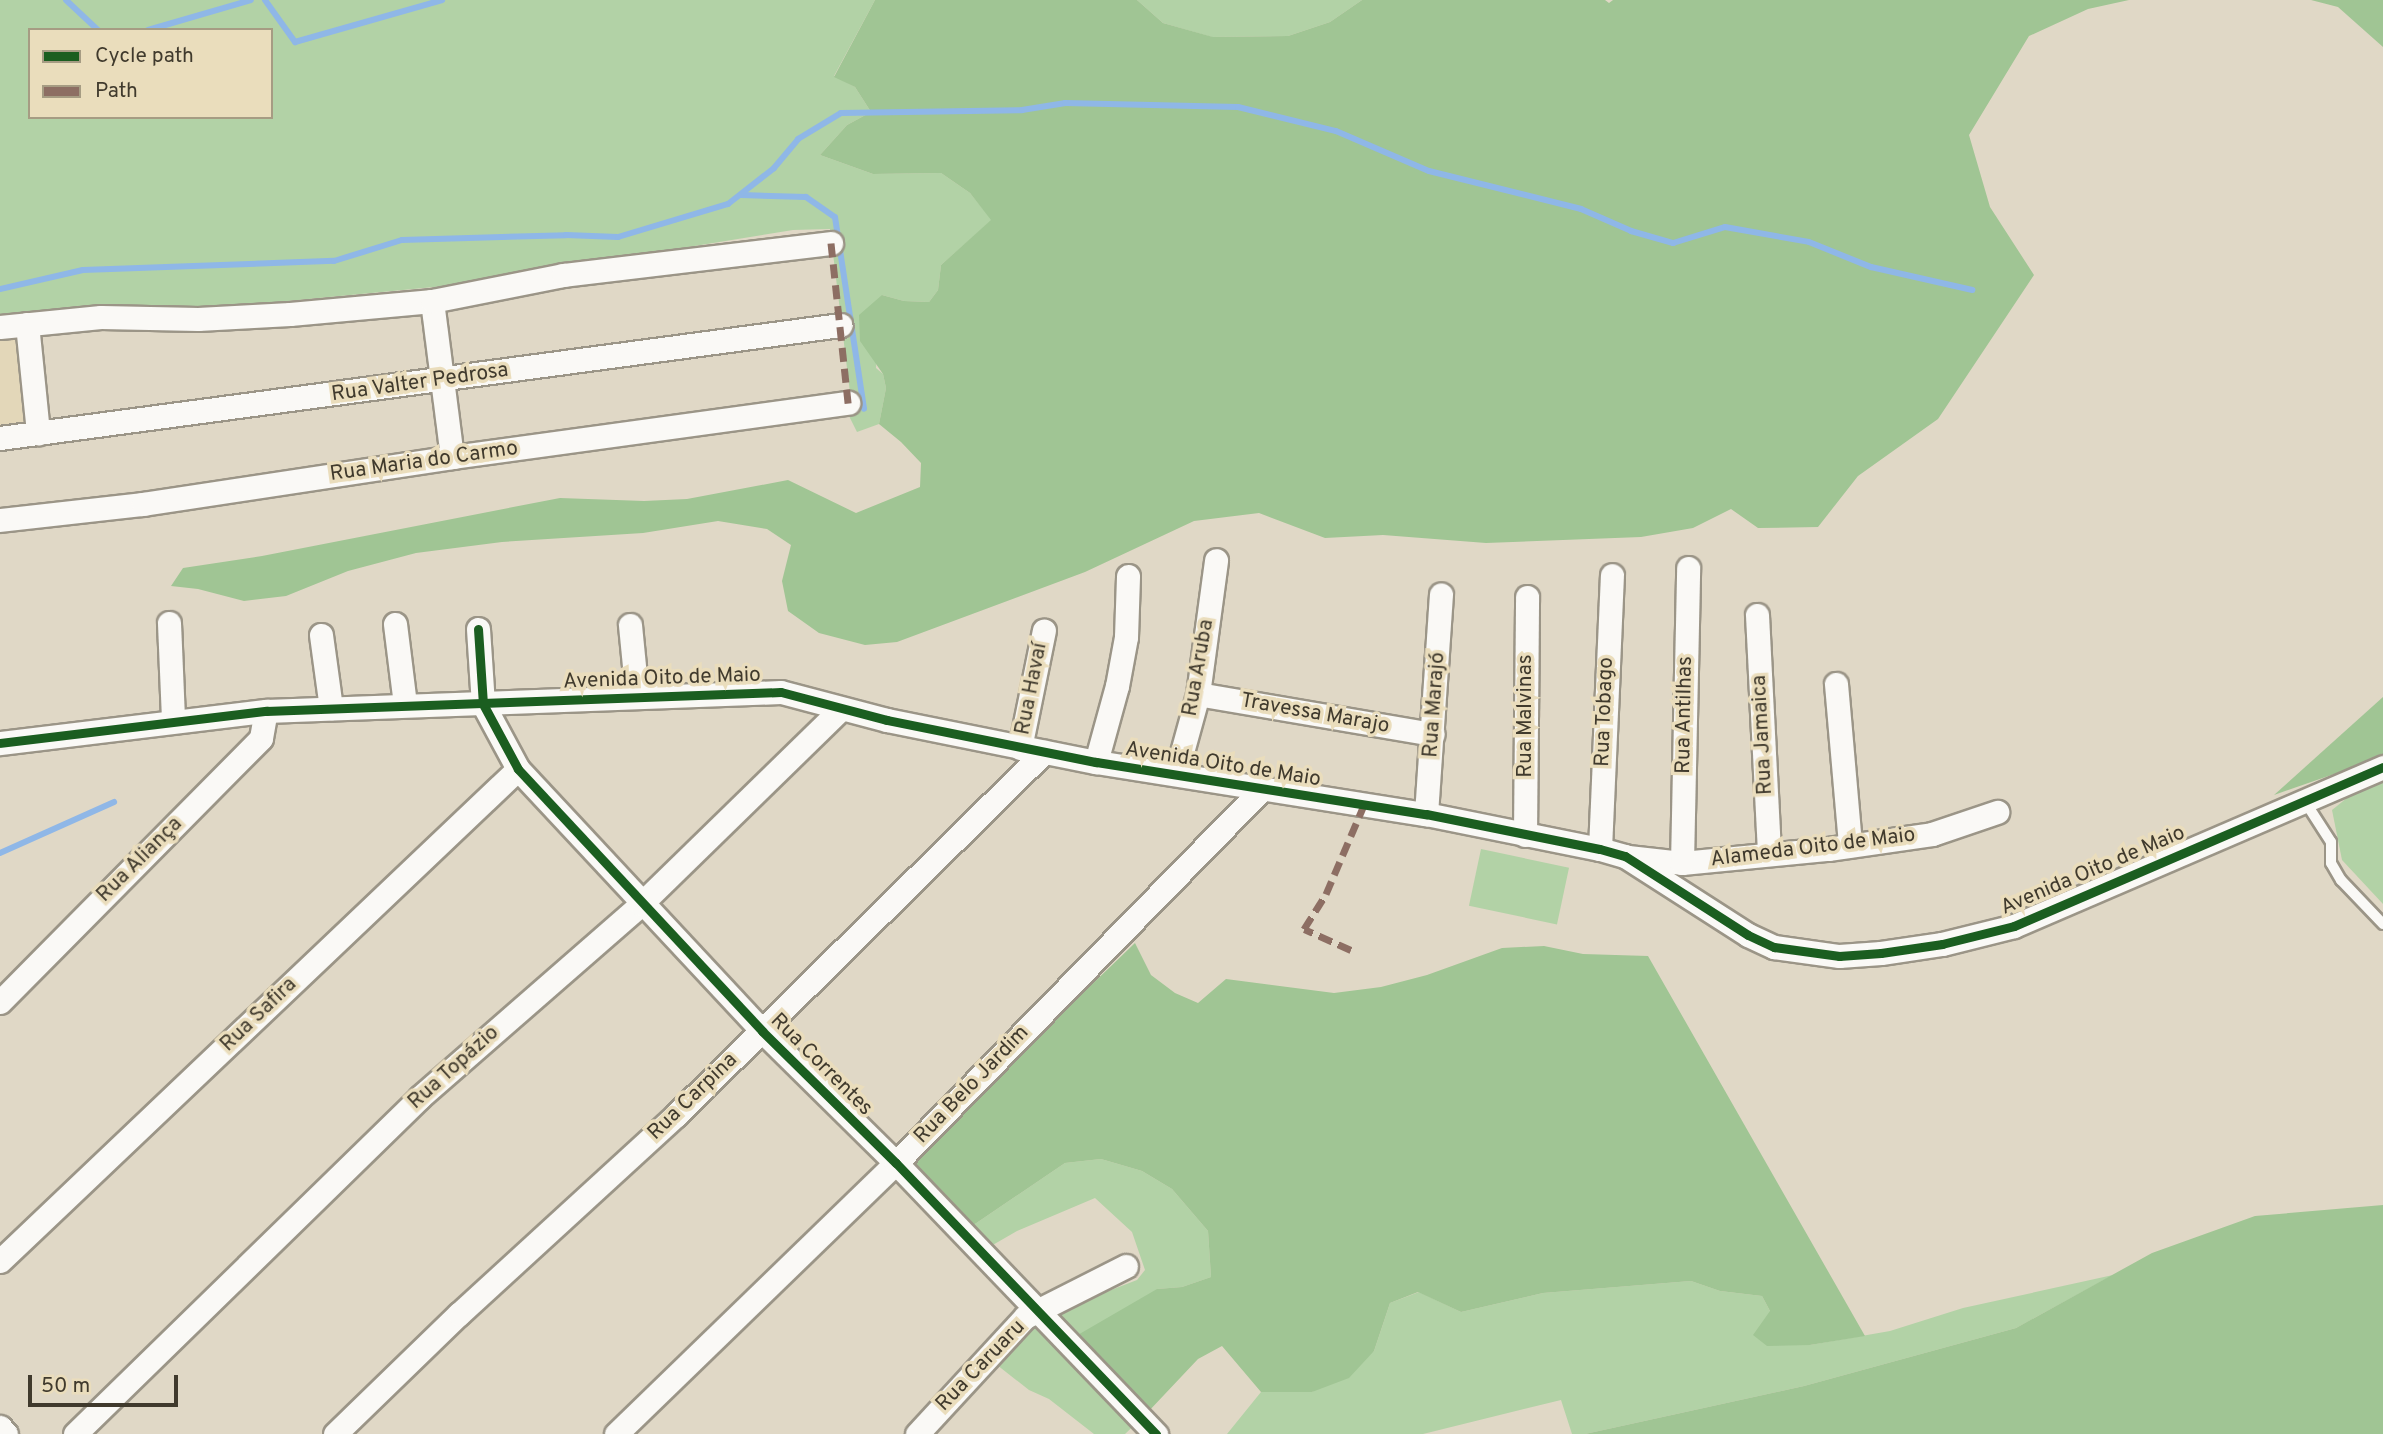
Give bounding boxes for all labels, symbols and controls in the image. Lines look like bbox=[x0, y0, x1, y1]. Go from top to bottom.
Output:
legend bbox=[28, 28, 273, 119]
text: Cycle path bbox=[95, 43, 194, 70]
text: Path bbox=[95, 78, 138, 105]
street label: Rua Valter Pedrosa bbox=[329, 358, 511, 408]
street label: Rua Maria do Carmo bbox=[328, 436, 520, 488]
street label: Rua Aruba bbox=[1178, 617, 1220, 719]
street label: Rua Havaí bbox=[1011, 641, 1053, 737]
street label: Rua Marajó bbox=[1419, 651, 1451, 759]
street label: Rua Malvinas bbox=[1513, 654, 1539, 778]
street label: Rua Tobago bbox=[1590, 656, 1620, 768]
street label: Rua Antilhas bbox=[1671, 656, 1699, 774]
street label: Avenida Oito de Maio bbox=[563, 663, 761, 695]
street label: Rua Jamaica bbox=[1747, 674, 1779, 796]
street label: Travessa Marajo bbox=[1239, 689, 1391, 739]
street label: Avenida Oito de Maio bbox=[1123, 737, 1323, 793]
street label: Rua Aliança bbox=[92, 812, 188, 908]
street label: Avenida Oito de Maio bbox=[1997, 821, 2189, 921]
street label: Alameda Oito de Maio bbox=[1709, 823, 1917, 873]
street label: Rua Safira bbox=[216, 972, 302, 1058]
street label: Rua Correntes bbox=[765, 1009, 877, 1121]
street label: Rua Topázio bbox=[403, 1020, 505, 1116]
street label: Rua Belo Jardim bbox=[909, 1021, 1035, 1149]
street label: Rua Carpina bbox=[643, 1048, 743, 1146]
street label: Rua Caruaru bbox=[931, 1315, 1031, 1417]
scale bar bbox=[32, 1360, 182, 1404]
text: 50 m bbox=[41, 1373, 90, 1400]

